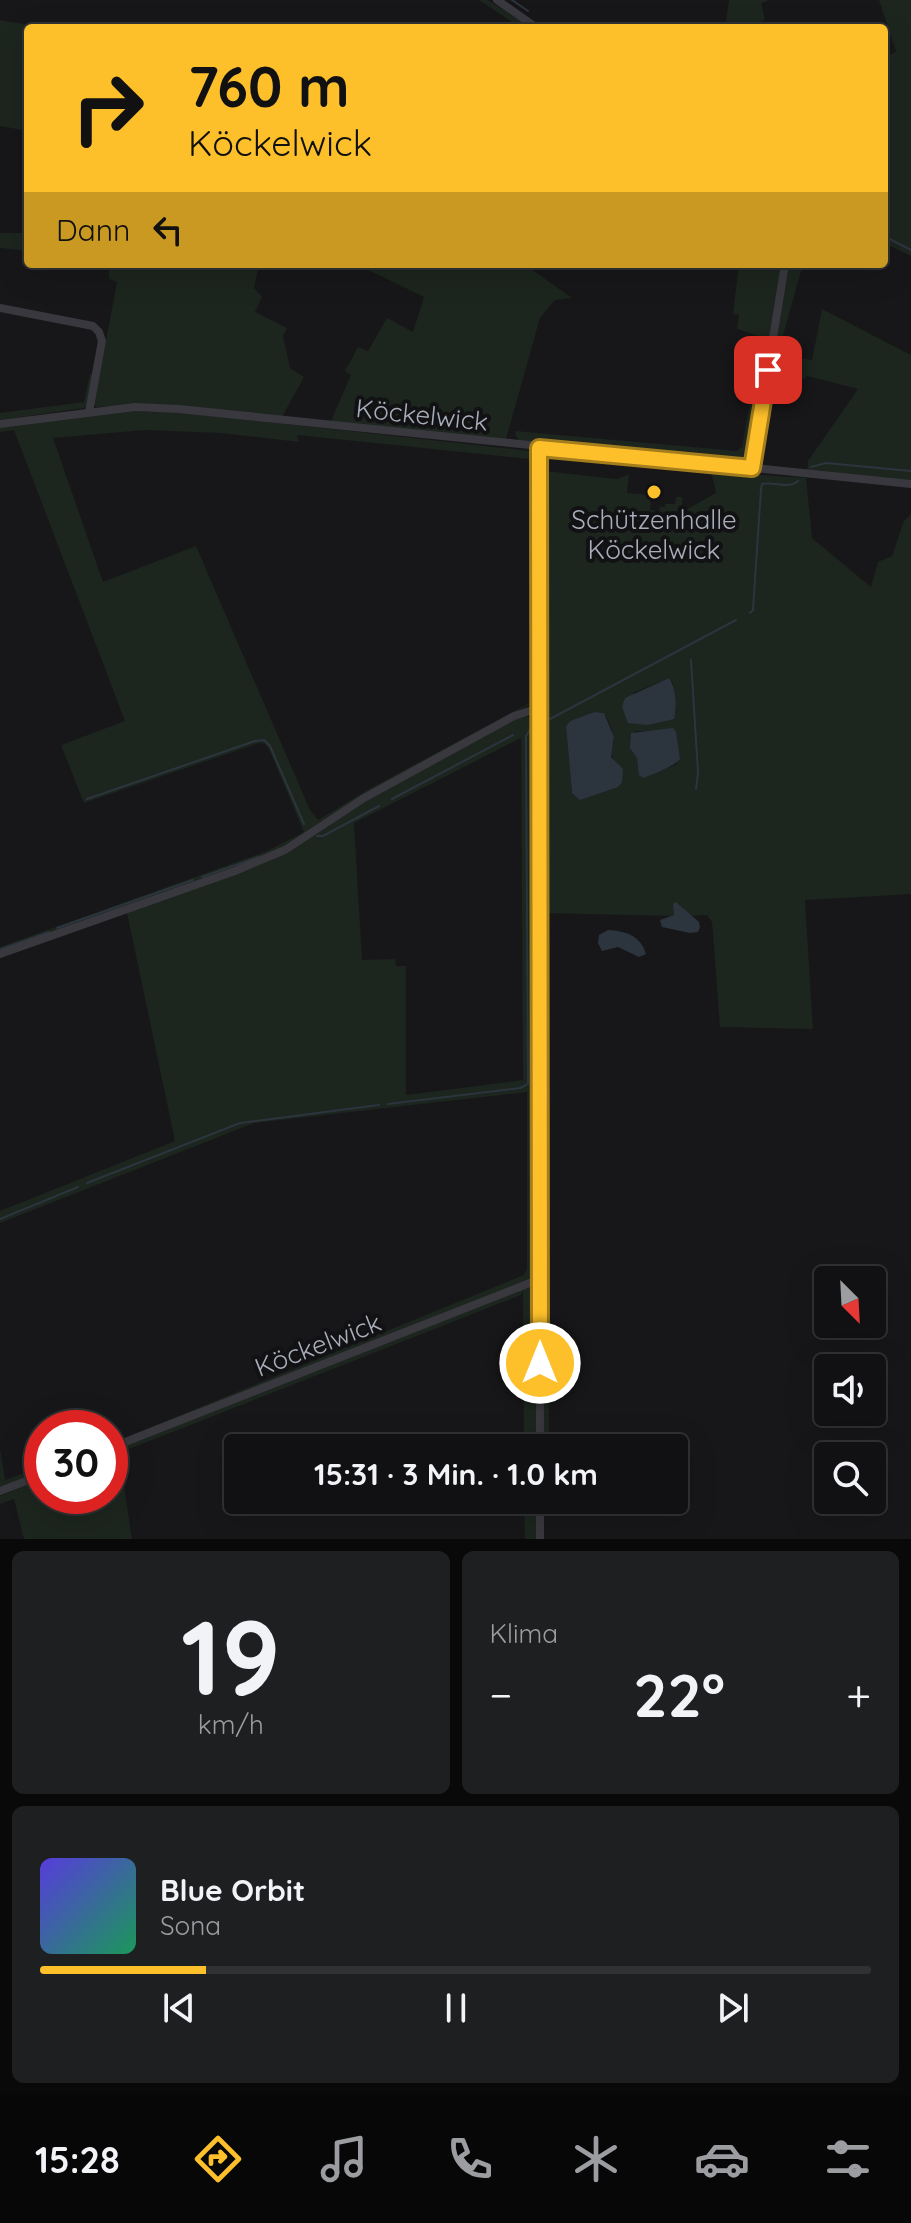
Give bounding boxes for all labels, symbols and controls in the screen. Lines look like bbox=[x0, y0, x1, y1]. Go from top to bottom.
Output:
text: 760 m bbox=[188, 51, 350, 121]
icon: right bbox=[56, 56, 160, 160]
text: Köckelwick bbox=[188, 120, 372, 165]
icon: left bbox=[146, 208, 190, 252]
text: Dann bbox=[56, 211, 130, 249]
pin bbox=[734, 336, 802, 404]
icon: arrive bbox=[746, 348, 790, 392]
street label: Köckelwick bbox=[354, 391, 490, 438]
marker: Schützenhalle Köckelwick bbox=[645, 483, 663, 501]
place label: Schützenhalle Köckelwick bbox=[571, 503, 737, 566]
north arrow bbox=[814, 1266, 886, 1338]
map controls bbox=[814, 1266, 886, 1514]
street label: Köckelwick bbox=[250, 1305, 386, 1384]
position arrow bbox=[498, 1321, 582, 1405]
button: sound bbox=[814, 1354, 886, 1426]
speed limit sign: 30 bbox=[24, 1410, 128, 1514]
button: search bbox=[814, 1442, 886, 1514]
text: 15:31 · 3 Min. · 1.0 km bbox=[314, 1455, 598, 1493]
text: 19 bbox=[181, 1591, 281, 1721]
text: Klima bbox=[490, 1617, 558, 1650]
text: 22° bbox=[633, 1657, 725, 1732]
text: − bbox=[490, 1667, 512, 1722]
text: + bbox=[846, 1667, 871, 1722]
text: km/h bbox=[198, 1708, 264, 1741]
text: Blue Orbit bbox=[160, 1871, 305, 1909]
text: Sona bbox=[160, 1909, 221, 1942]
icon: previous bbox=[157, 1986, 201, 2030]
icon: pause bbox=[434, 1986, 478, 2030]
icon: next bbox=[711, 1986, 755, 2030]
icon: directions bbox=[190, 2131, 246, 2187]
icon: music bbox=[316, 2131, 372, 2187]
icon: phone bbox=[442, 2131, 498, 2187]
icon: climate bbox=[568, 2131, 624, 2187]
icon: car bbox=[694, 2131, 750, 2187]
icon: filters bbox=[820, 2131, 876, 2187]
text: 15:28 bbox=[35, 2137, 120, 2182]

